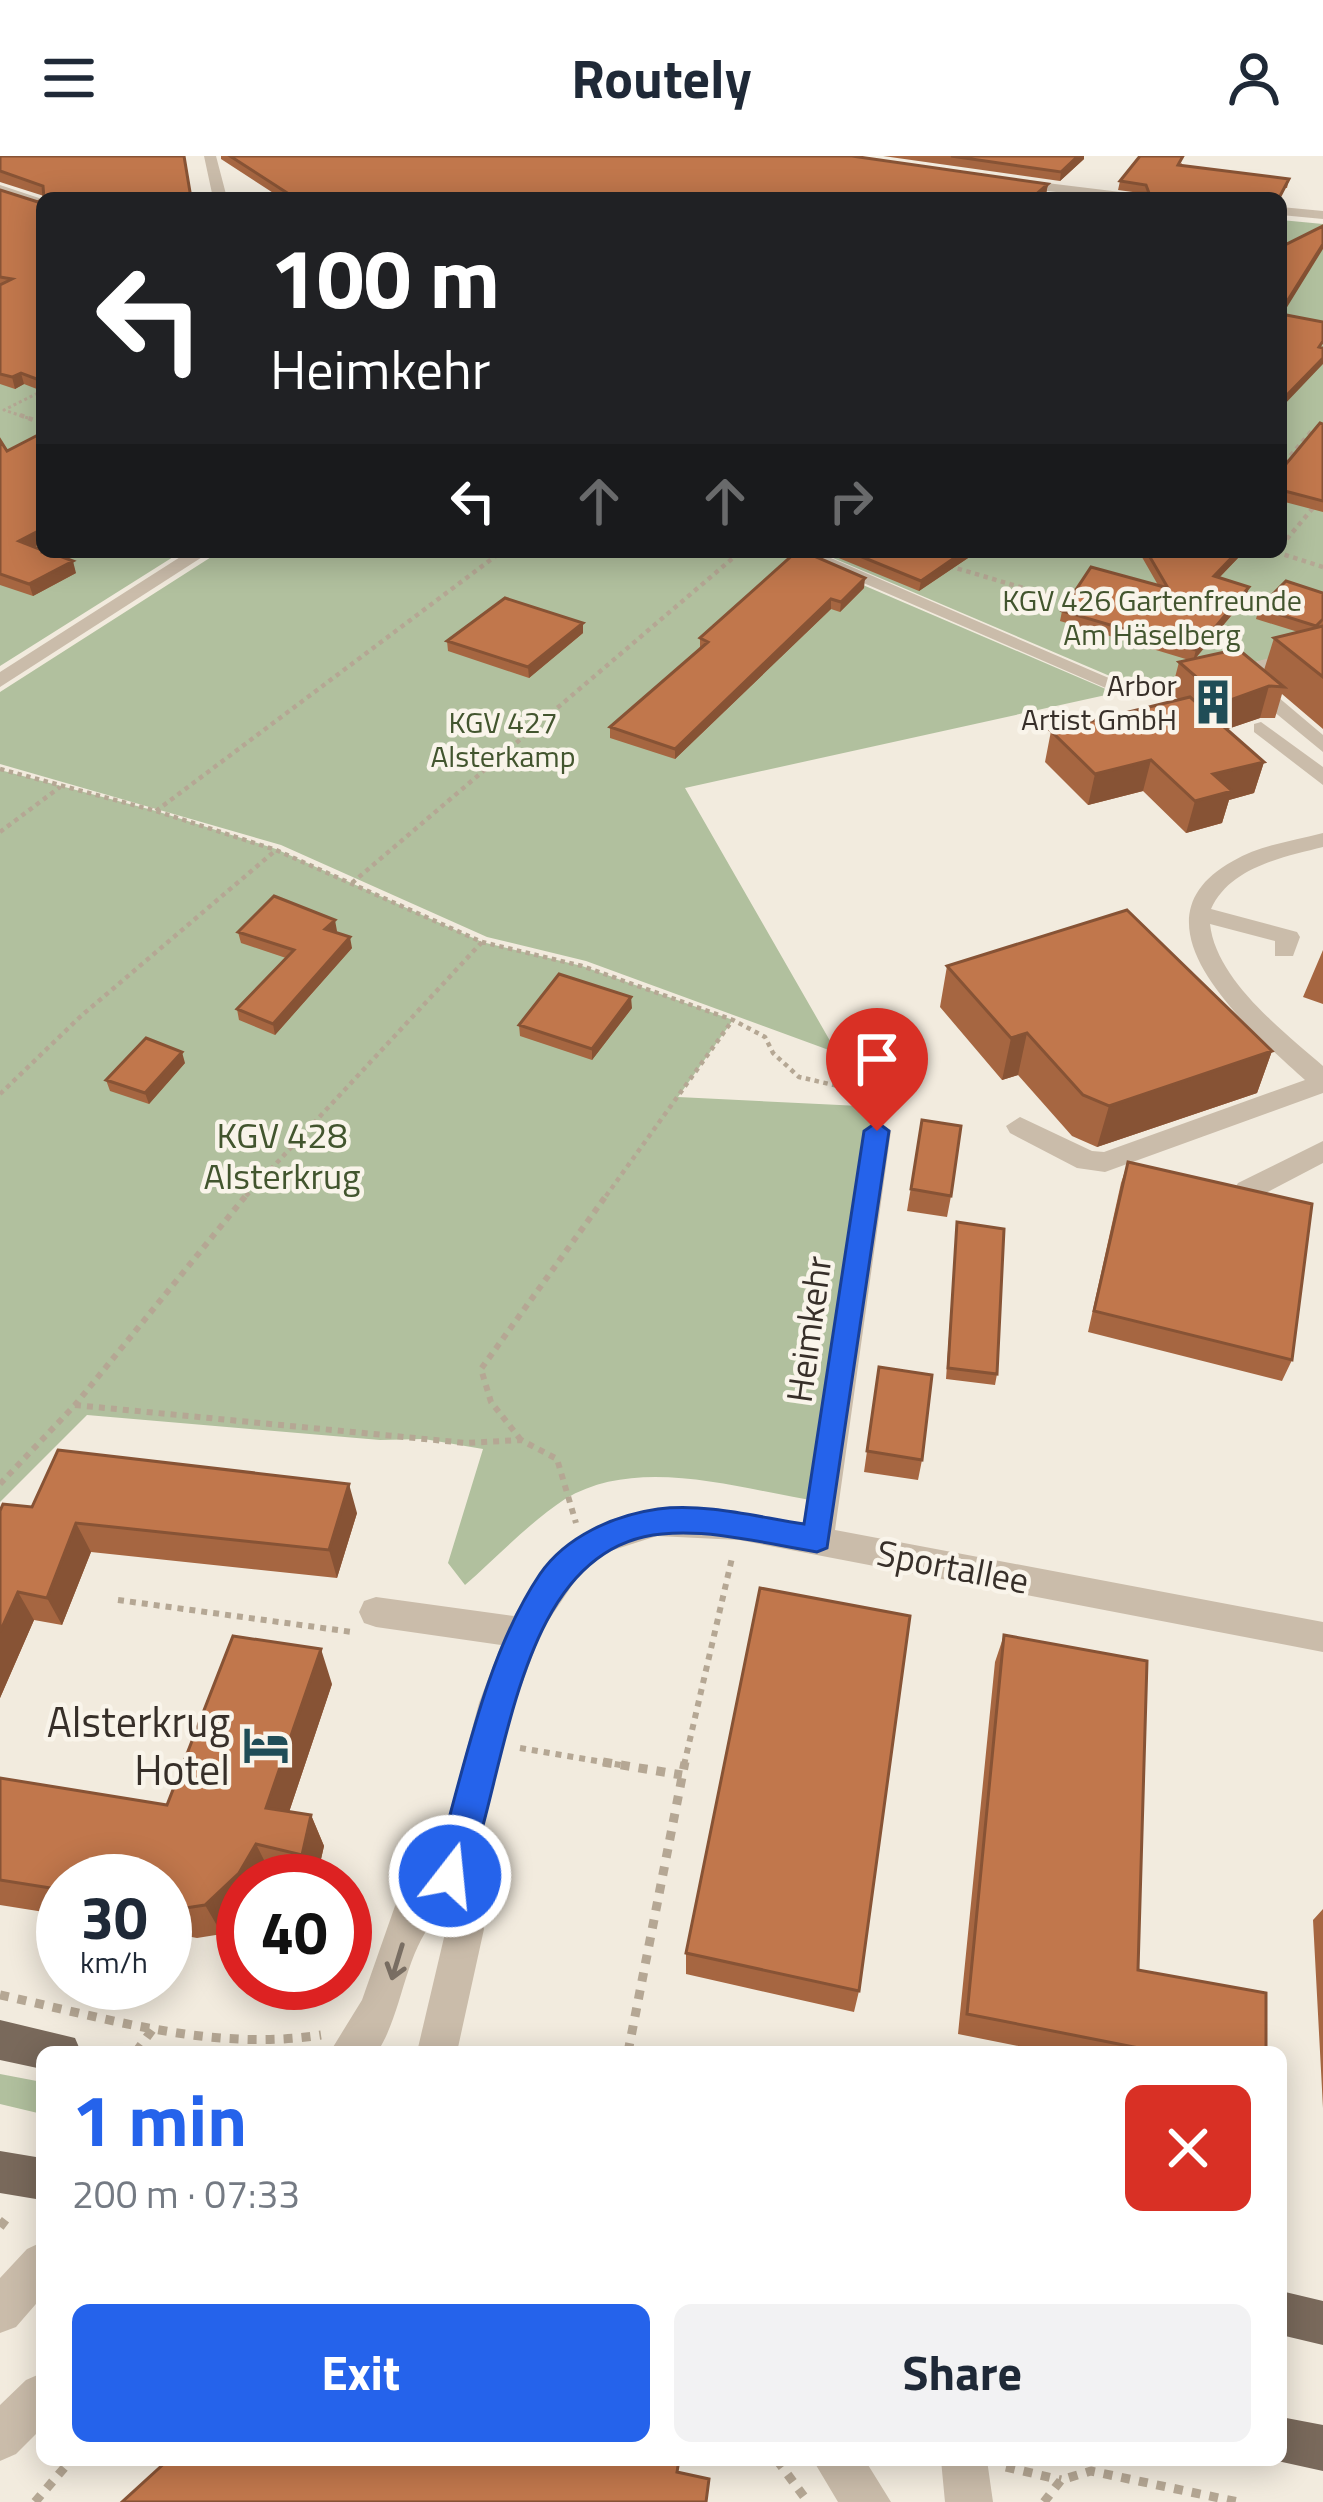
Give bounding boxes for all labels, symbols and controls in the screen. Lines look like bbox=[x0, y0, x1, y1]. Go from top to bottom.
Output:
text: Routely bbox=[571, 37, 752, 119]
icon: menu bbox=[36, 45, 102, 111]
icon: person bbox=[1221, 45, 1287, 111]
text: 100 m bbox=[270, 213, 500, 341]
icon: left bbox=[72, 240, 228, 396]
text: Heimkehr bbox=[270, 328, 491, 410]
icon: left bbox=[440, 468, 506, 534]
icon: ahead bbox=[566, 468, 632, 534]
icon: ahead bbox=[692, 468, 758, 534]
icon: right bbox=[818, 468, 884, 534]
park label: KGV 426 Gartenfreunde Am Häselberg bbox=[1002, 577, 1302, 657]
place label: Arbor Artist GmbH bbox=[1021, 662, 1177, 742]
building icon: Arbor Artist GmbH bbox=[1188, 677, 1238, 727]
park label: KGV 427 Alsterkamp bbox=[430, 699, 576, 779]
pin bbox=[826, 1008, 928, 1131]
icon: arrive bbox=[844, 1026, 910, 1092]
park label: KGV 428 Alsterkrug bbox=[203, 1107, 361, 1203]
street label: Heimkehr bbox=[771, 1252, 845, 1406]
street label: Sportallee bbox=[872, 1524, 1034, 1608]
place label: Alsterkrug Hotel bbox=[47, 1689, 230, 1801]
hotel icon: Alsterkrug Hotel bbox=[241, 1720, 291, 1770]
position arrow bbox=[387, 1813, 513, 1939]
speed limit sign: 40 bbox=[216, 1854, 372, 2010]
text: 30 bbox=[80, 1871, 148, 1962]
text: km/h bbox=[80, 1939, 148, 1985]
one-way arrow bbox=[385, 1942, 407, 1980]
text: 1 min bbox=[72, 2064, 247, 2174]
button: close bbox=[1125, 2085, 1251, 2211]
text: 200 m · 07:33 bbox=[72, 2164, 300, 2223]
button: Exit bbox=[72, 2304, 650, 2442]
button: Share bbox=[674, 2304, 1251, 2442]

